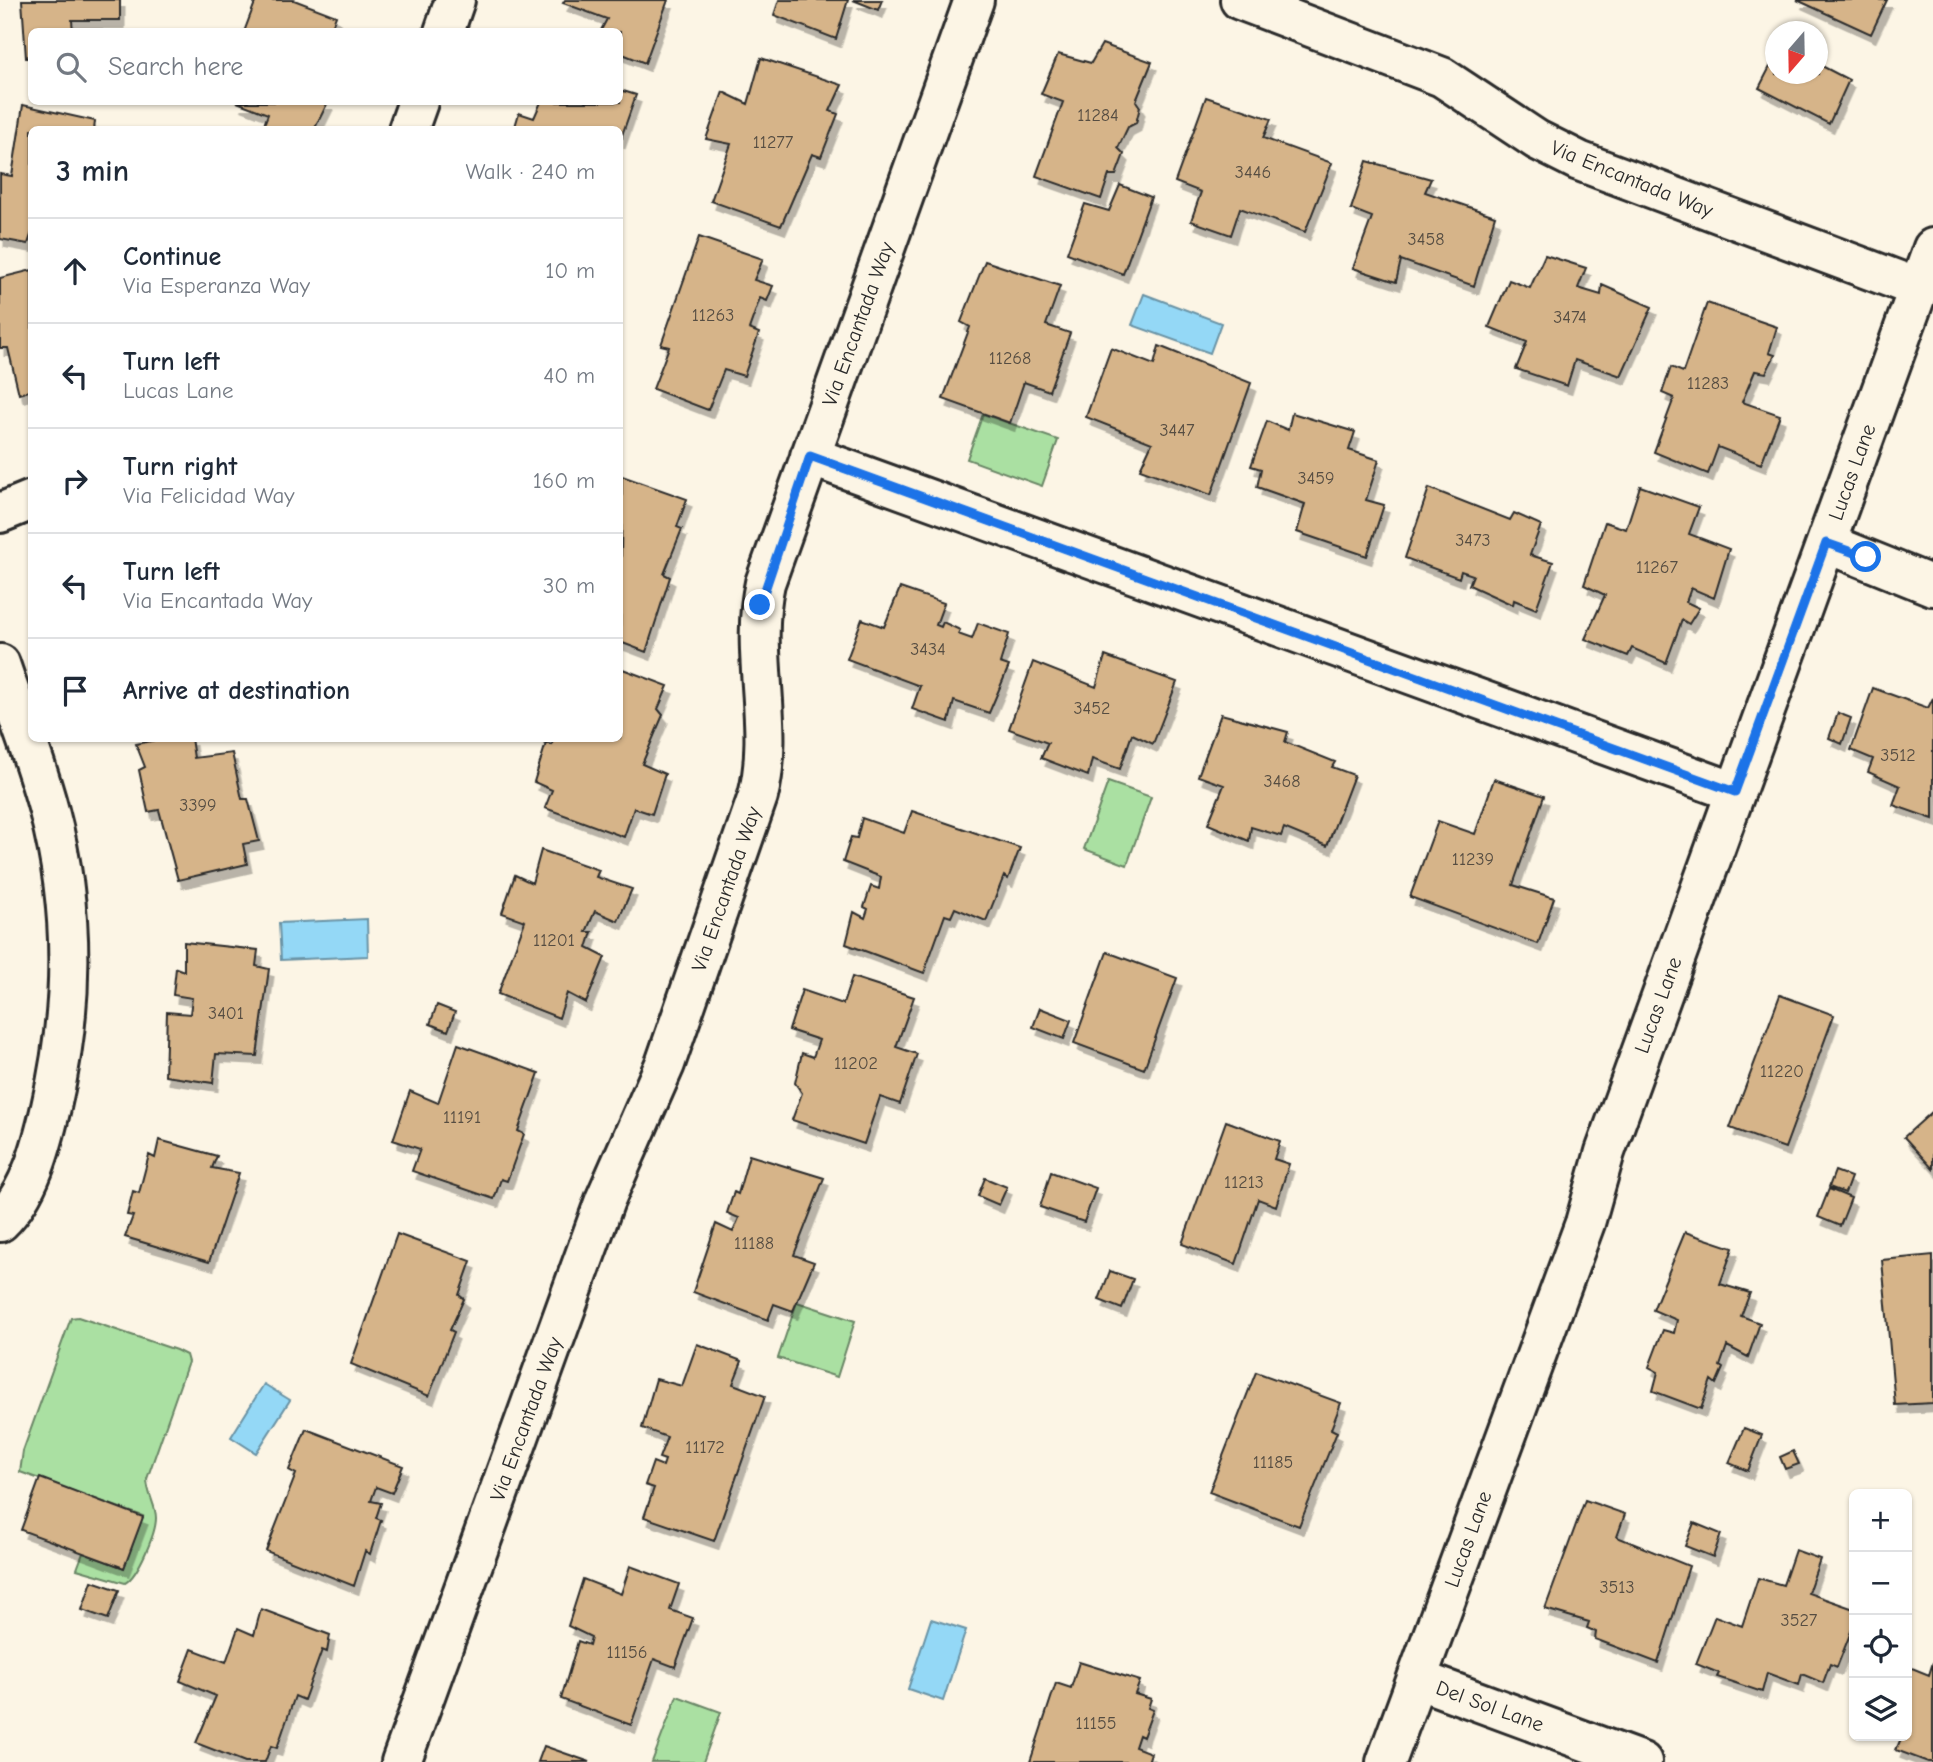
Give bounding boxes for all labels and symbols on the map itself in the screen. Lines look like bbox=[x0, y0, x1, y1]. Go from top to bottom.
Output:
north arrow bbox=[1765, 21, 1828, 84]
house number: 11284 bbox=[1077, 105, 1119, 126]
house number: 11277 bbox=[753, 132, 794, 153]
street label: Via Encantada Way bbox=[1547, 135, 1717, 223]
house number: 3446 bbox=[1235, 162, 1271, 183]
house number: 3458 bbox=[1408, 229, 1444, 250]
street label: Via Encantada Way bbox=[817, 238, 899, 409]
house number: 11263 bbox=[692, 305, 734, 326]
house number: 3474 bbox=[1553, 307, 1587, 328]
house number: 11268 bbox=[989, 348, 1031, 369]
house number: 11283 bbox=[1687, 373, 1729, 394]
house number: 3447 bbox=[1159, 420, 1195, 441]
street label: Lucas Lane bbox=[1823, 421, 1881, 523]
house number: 3459 bbox=[1297, 468, 1335, 489]
house number: 3473 bbox=[1455, 530, 1491, 551]
route start bbox=[1850, 541, 1881, 572]
house number: 11267 bbox=[1636, 557, 1678, 578]
route end bbox=[744, 589, 775, 620]
house number: 3434 bbox=[910, 639, 946, 660]
house number: 3452 bbox=[1074, 698, 1111, 719]
house number: 3512 bbox=[1880, 745, 1916, 766]
house number: 3468 bbox=[1264, 771, 1300, 792]
house number: 3399 bbox=[179, 795, 217, 816]
street label: Via Encantada Way bbox=[687, 803, 766, 975]
house number: 11239 bbox=[1452, 849, 1494, 870]
house number: 11201 bbox=[533, 930, 575, 951]
street label: Lucas Lane bbox=[1629, 954, 1687, 1056]
house number: 3401 bbox=[208, 1003, 244, 1024]
house number: 11202 bbox=[834, 1053, 878, 1074]
house number: 11220 bbox=[1760, 1061, 1804, 1082]
house number: 11191 bbox=[443, 1107, 481, 1128]
house number: 11213 bbox=[1224, 1172, 1264, 1193]
house number: 11188 bbox=[734, 1233, 774, 1254]
street label: Via Encantada Way bbox=[485, 1333, 567, 1504]
house number: 11172 bbox=[685, 1437, 725, 1458]
house number: 11185 bbox=[1253, 1452, 1293, 1473]
street label: Lucas Lane bbox=[1439, 1488, 1497, 1590]
house number: 3513 bbox=[1599, 1577, 1635, 1598]
house number: 3527 bbox=[1781, 1610, 1818, 1631]
house number: 11156 bbox=[607, 1642, 647, 1663]
street label: Del Sol Lane bbox=[1433, 1675, 1547, 1737]
house number: 11155 bbox=[1076, 1713, 1116, 1734]

